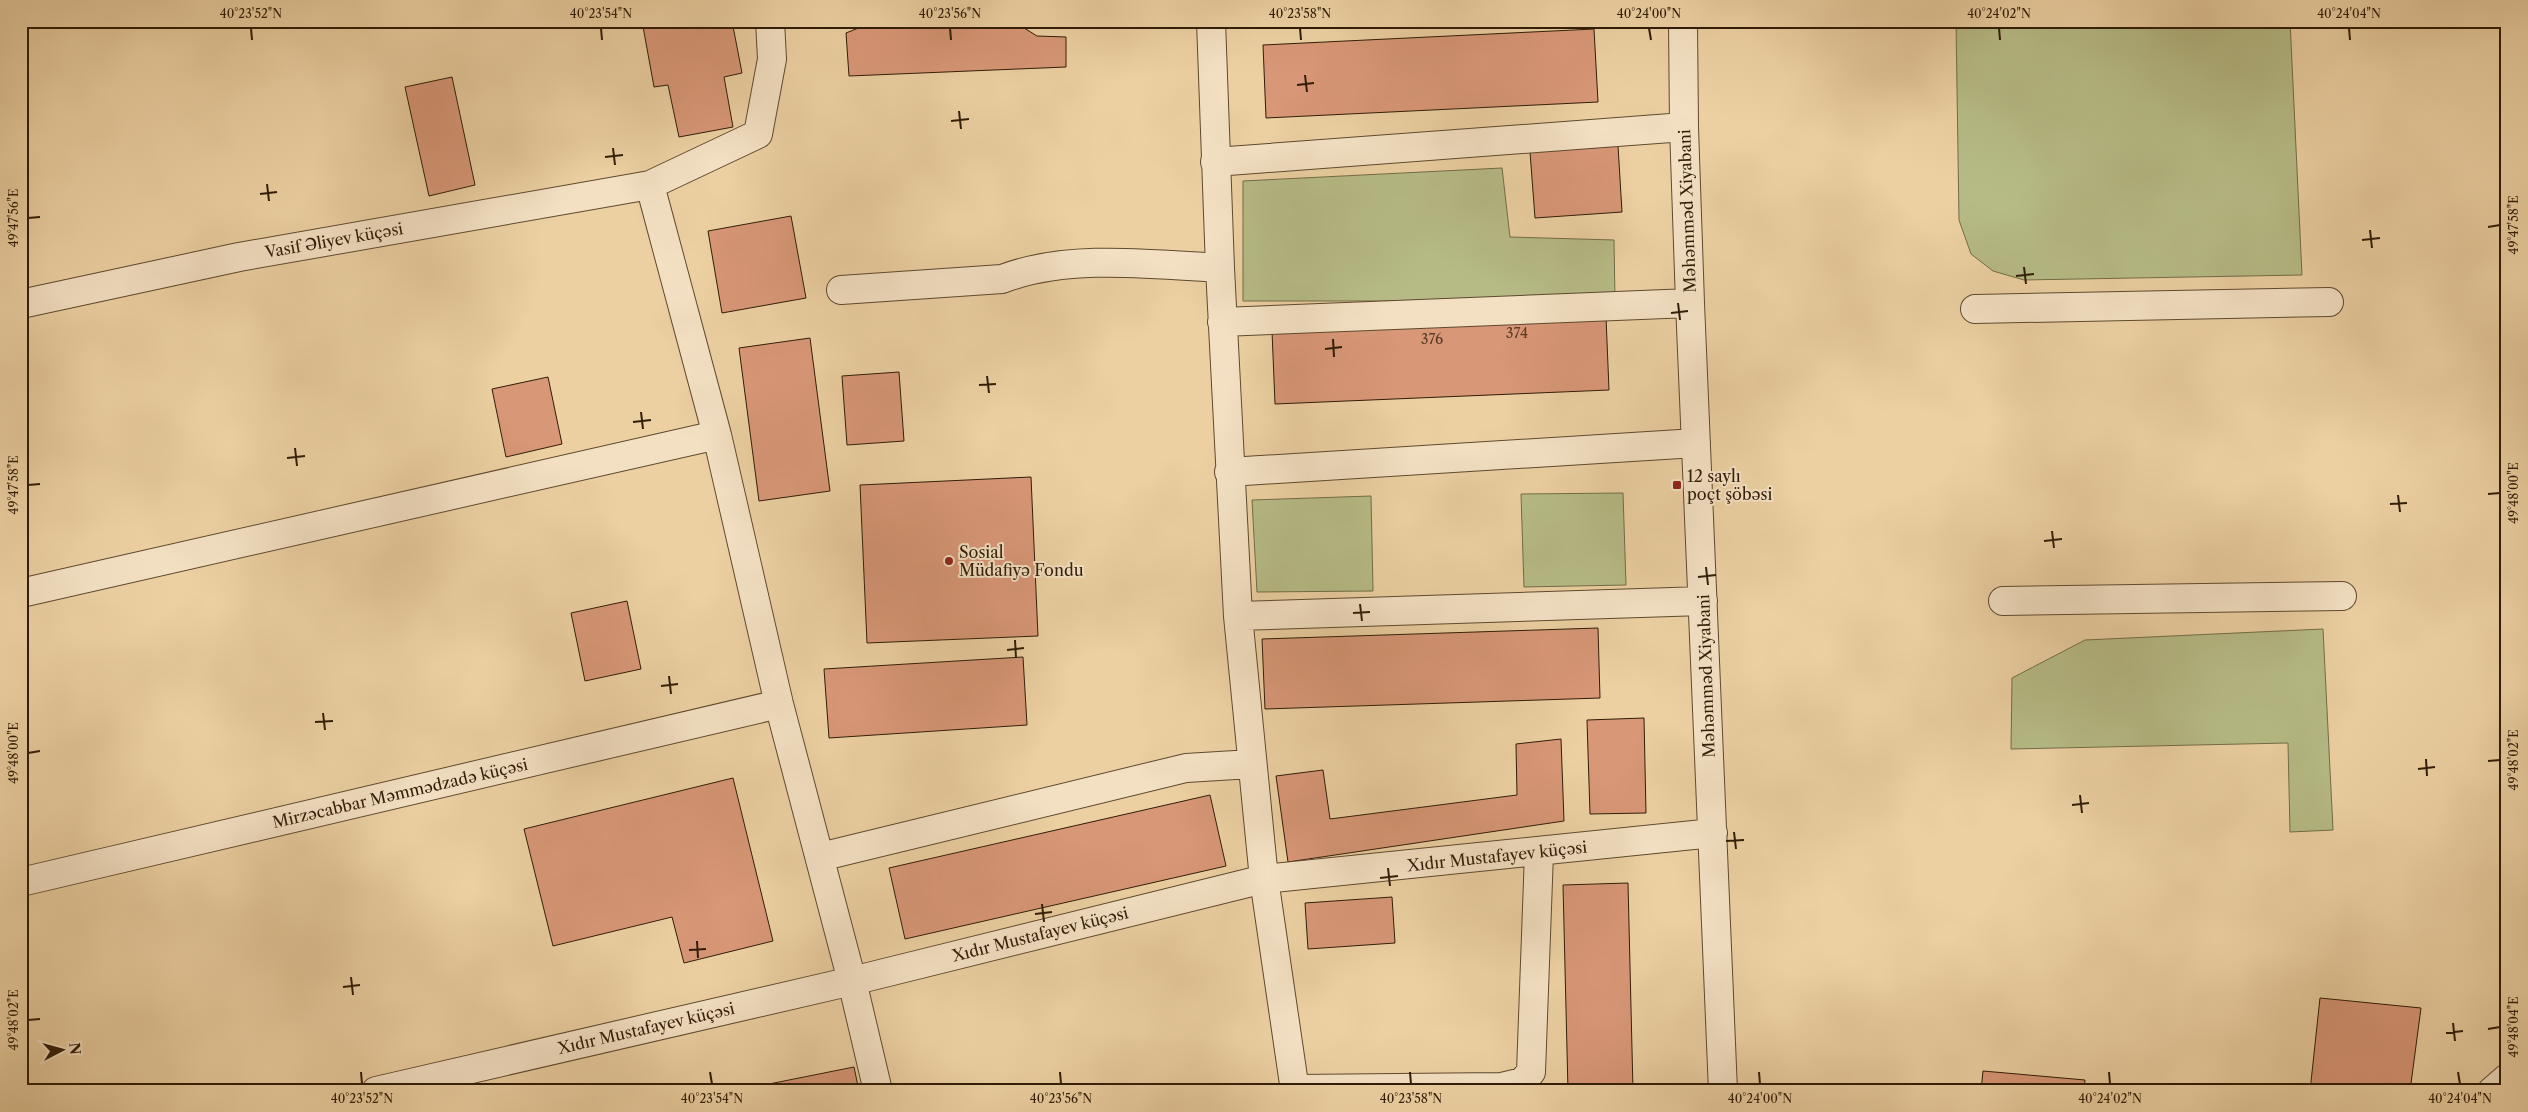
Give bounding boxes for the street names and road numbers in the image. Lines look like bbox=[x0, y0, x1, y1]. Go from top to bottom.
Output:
street label: Məhəmməd Xiyabani bbox=[1674, 129, 1700, 293]
street label: Vasif Əliyev küçəsi bbox=[262, 218, 405, 262]
street label: Məhəmməd Xiyabani bbox=[1693, 594, 1719, 758]
street label: Mirzəcabbar Məmmədzadə küçəsi bbox=[270, 754, 530, 832]
street label: Xıdır Mustafayev küçəsi bbox=[1405, 837, 1588, 876]
street label: Xıdır Mustafayev küçəsi bbox=[949, 902, 1130, 966]
street label: Xıdır Mustafayev küçəsi bbox=[555, 998, 737, 1058]

